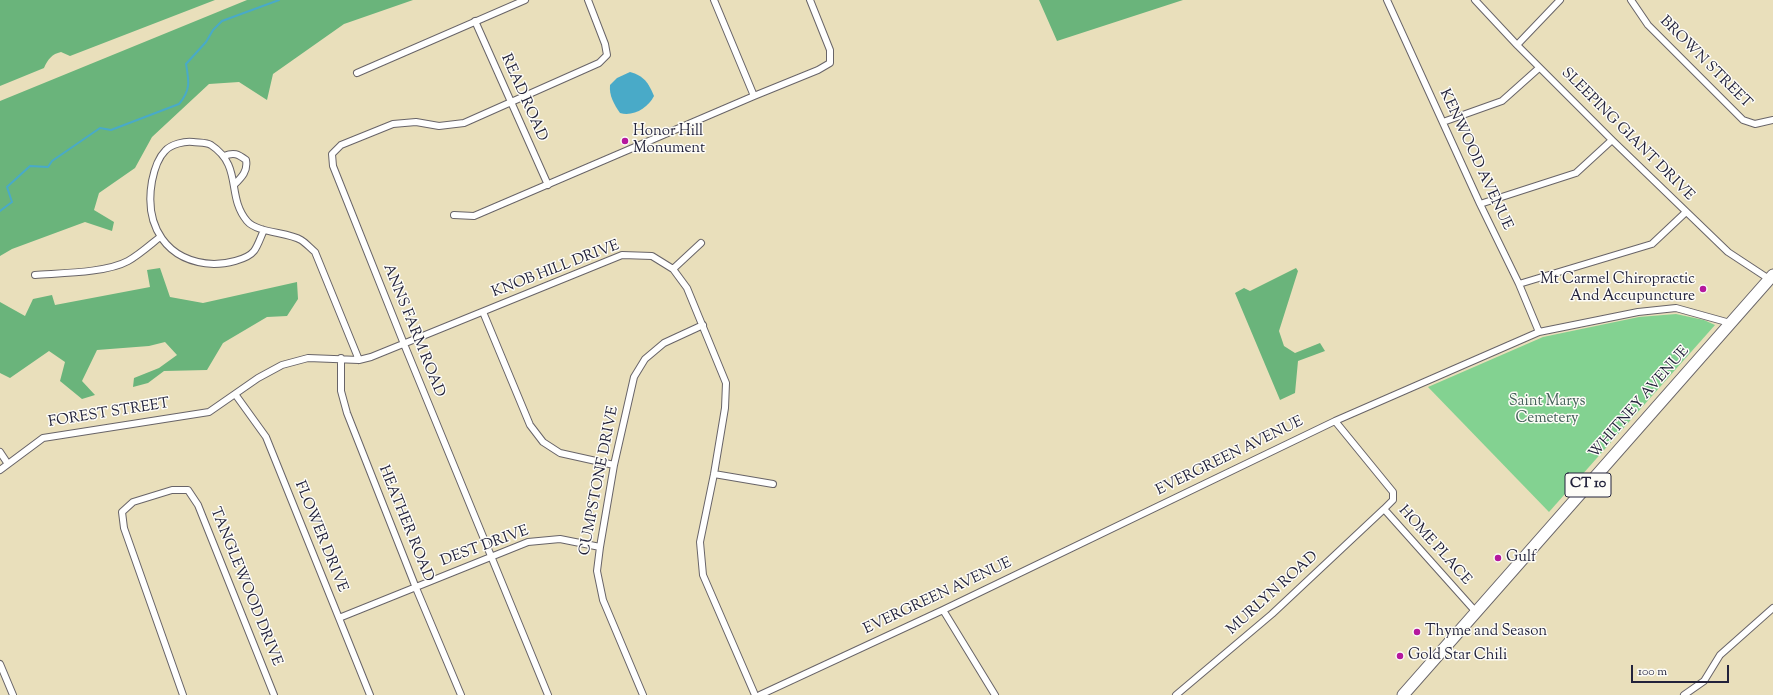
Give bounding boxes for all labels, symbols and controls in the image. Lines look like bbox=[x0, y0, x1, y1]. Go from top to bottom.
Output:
street label: BROWN STREET bbox=[1655, 13, 1755, 113]
street label: READ ROAD bbox=[496, 52, 550, 144]
street label: SLEEPING GIANT DRIVE bbox=[1557, 65, 1697, 205]
street label: KENWOOD AVENUE bbox=[1434, 87, 1516, 233]
place label: Honor Hill Monument bbox=[633, 123, 705, 158]
marker: Honor Hill Monument bbox=[620, 136, 630, 146]
street label: KNOB HILL DRIVE bbox=[490, 237, 622, 303]
street label: ANNS FARM ROAD bbox=[378, 262, 448, 400]
place label: Mt Carmel Chiropractic And Accupuncture bbox=[1540, 271, 1695, 306]
marker: Mt Carmel Chiropractic And Accupuncture bbox=[1698, 284, 1708, 294]
street label: WHITNEY AVENUE bbox=[1586, 343, 1694, 463]
park label: Saint Marys Cemetery bbox=[1509, 393, 1585, 428]
street label: FOREST STREET bbox=[47, 396, 171, 432]
street label: CUMPSTONE DRIVE bbox=[577, 405, 623, 557]
street label: EVERGREEN AVENUE bbox=[1154, 414, 1306, 500]
street label: HEATHER ROAD bbox=[373, 463, 437, 585]
road number: CT 10 bbox=[1565, 473, 1611, 497]
street label: FLOWER DRIVE bbox=[290, 479, 350, 595]
street label: HOME PLACE bbox=[1394, 503, 1474, 589]
street label: TANGLEWOOD DRIVE bbox=[205, 505, 285, 669]
street label: DEST DRIVE bbox=[439, 523, 531, 571]
street label: MURLYN ROAD bbox=[1224, 548, 1322, 640]
place label: Gulf bbox=[1506, 549, 1536, 567]
marker: Gulf bbox=[1493, 553, 1503, 563]
street label: EVERGREEN AVENUE bbox=[861, 555, 1015, 639]
place label: Thyme and Season bbox=[1425, 623, 1547, 641]
marker: Thyme and Season bbox=[1412, 627, 1422, 637]
place label: Gold Star Chili bbox=[1408, 647, 1507, 665]
marker: Gold Star Chili bbox=[1395, 651, 1405, 661]
scale bar bbox=[1633, 657, 1731, 683]
text: 100 m bbox=[1638, 663, 1667, 681]

